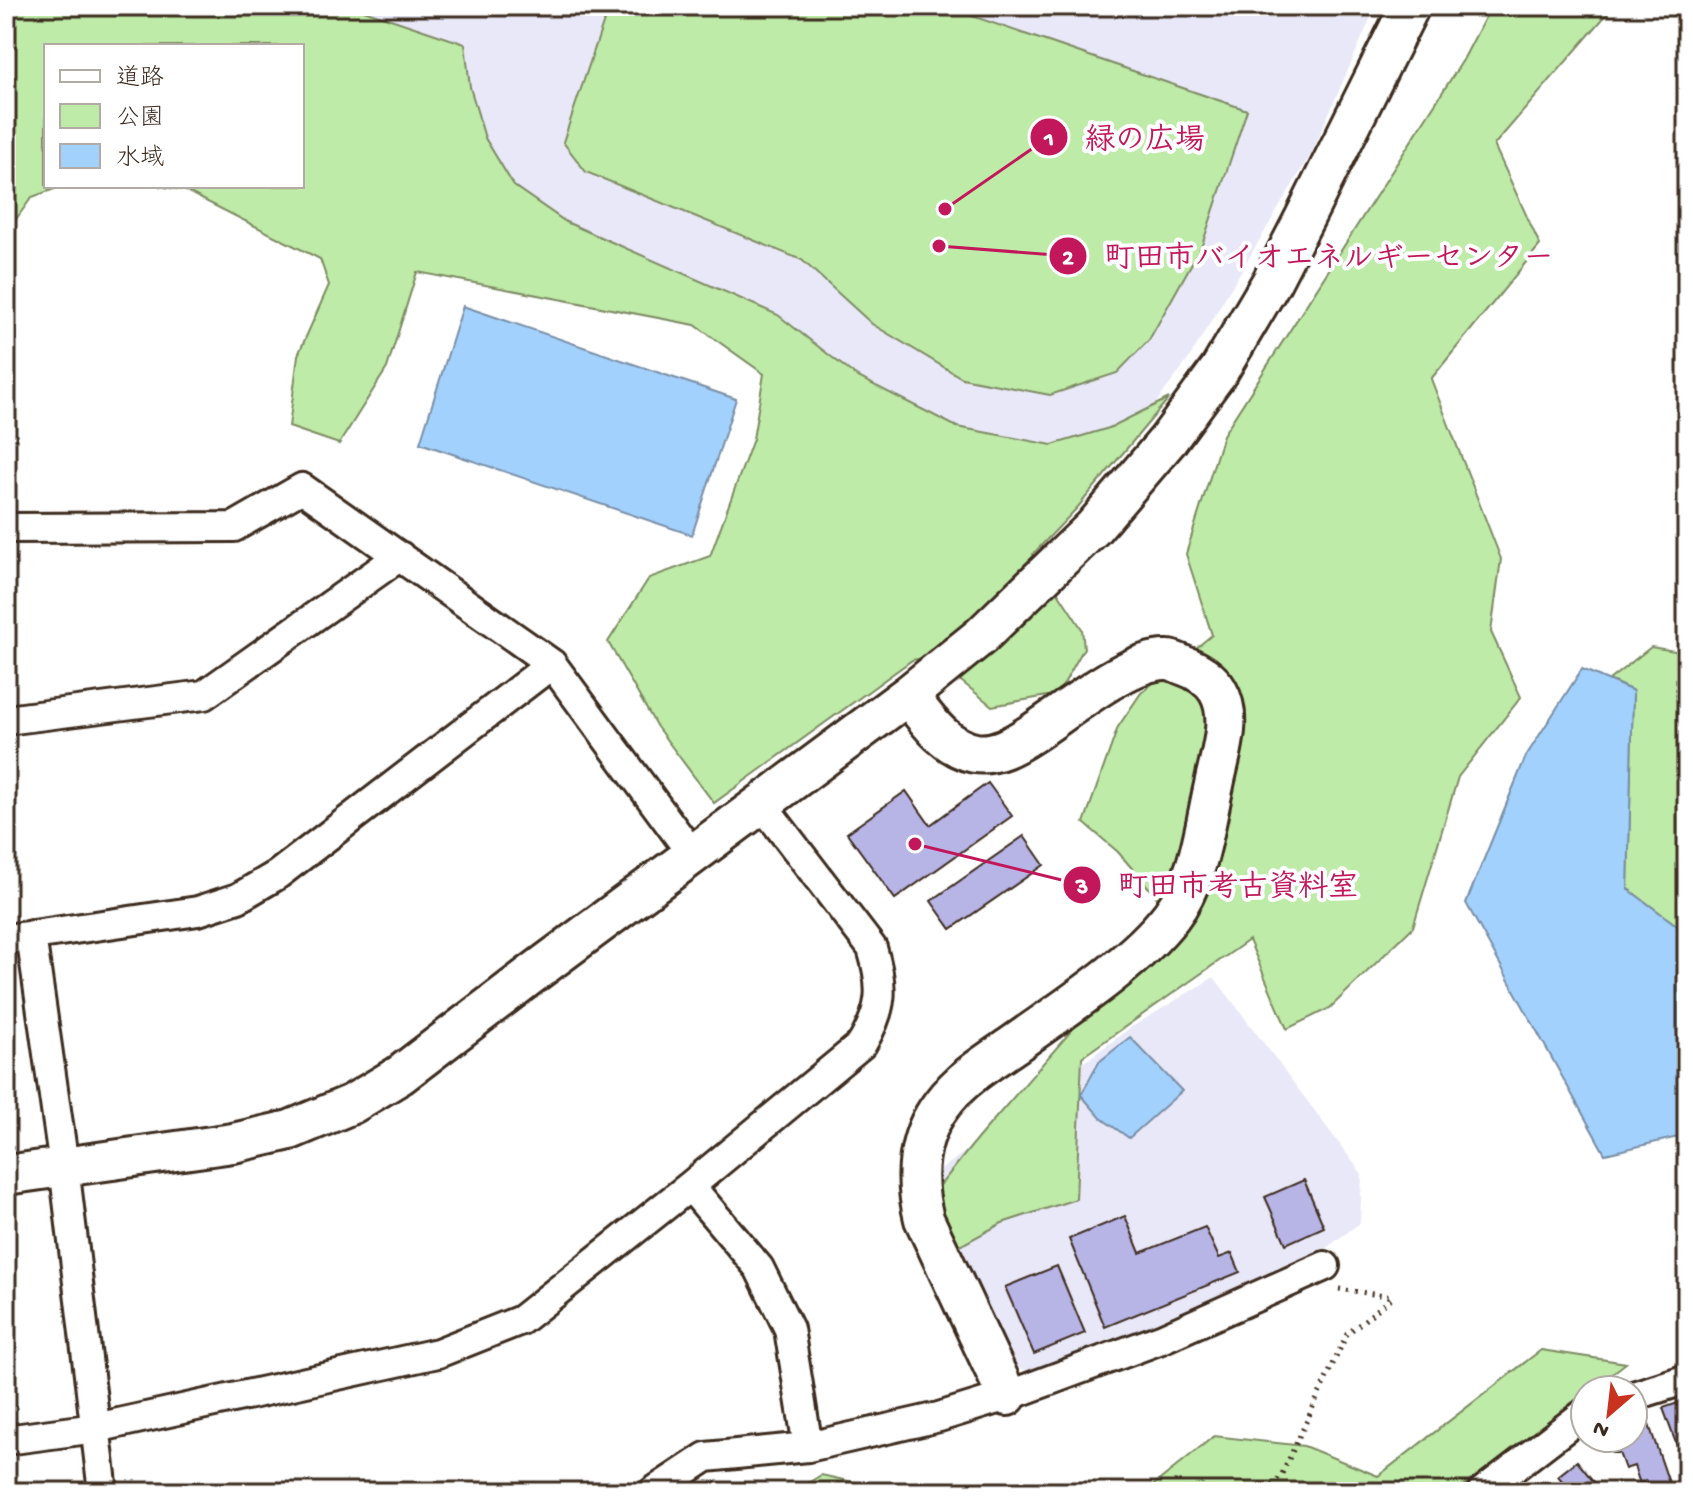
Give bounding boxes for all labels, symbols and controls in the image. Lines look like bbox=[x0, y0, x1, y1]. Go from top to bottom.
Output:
legend bbox=[44, 44, 304, 188]
text: 道路 bbox=[116, 64, 164, 94]
text: 公園 bbox=[116, 105, 164, 134]
callout: 緑の広場 bbox=[1029, 110, 1221, 164]
text: 緑の広場 bbox=[1085, 123, 1205, 160]
text: 1 bbox=[1043, 126, 1054, 155]
text: 水域 bbox=[116, 144, 164, 174]
callout: 町田市バイオエネルギーセンター bbox=[1048, 229, 1570, 283]
text: 町田市バイオエネルギーセンター bbox=[1105, 241, 1553, 278]
text: 2 bbox=[1062, 245, 1074, 274]
callout: 町田市考古資料室 bbox=[1062, 858, 1374, 912]
text: 町田市考古資料室 bbox=[1118, 870, 1358, 907]
text: 3 bbox=[1075, 874, 1088, 903]
north arrow bbox=[1569, 1374, 1649, 1454]
text: N bbox=[1589, 1413, 1614, 1443]

